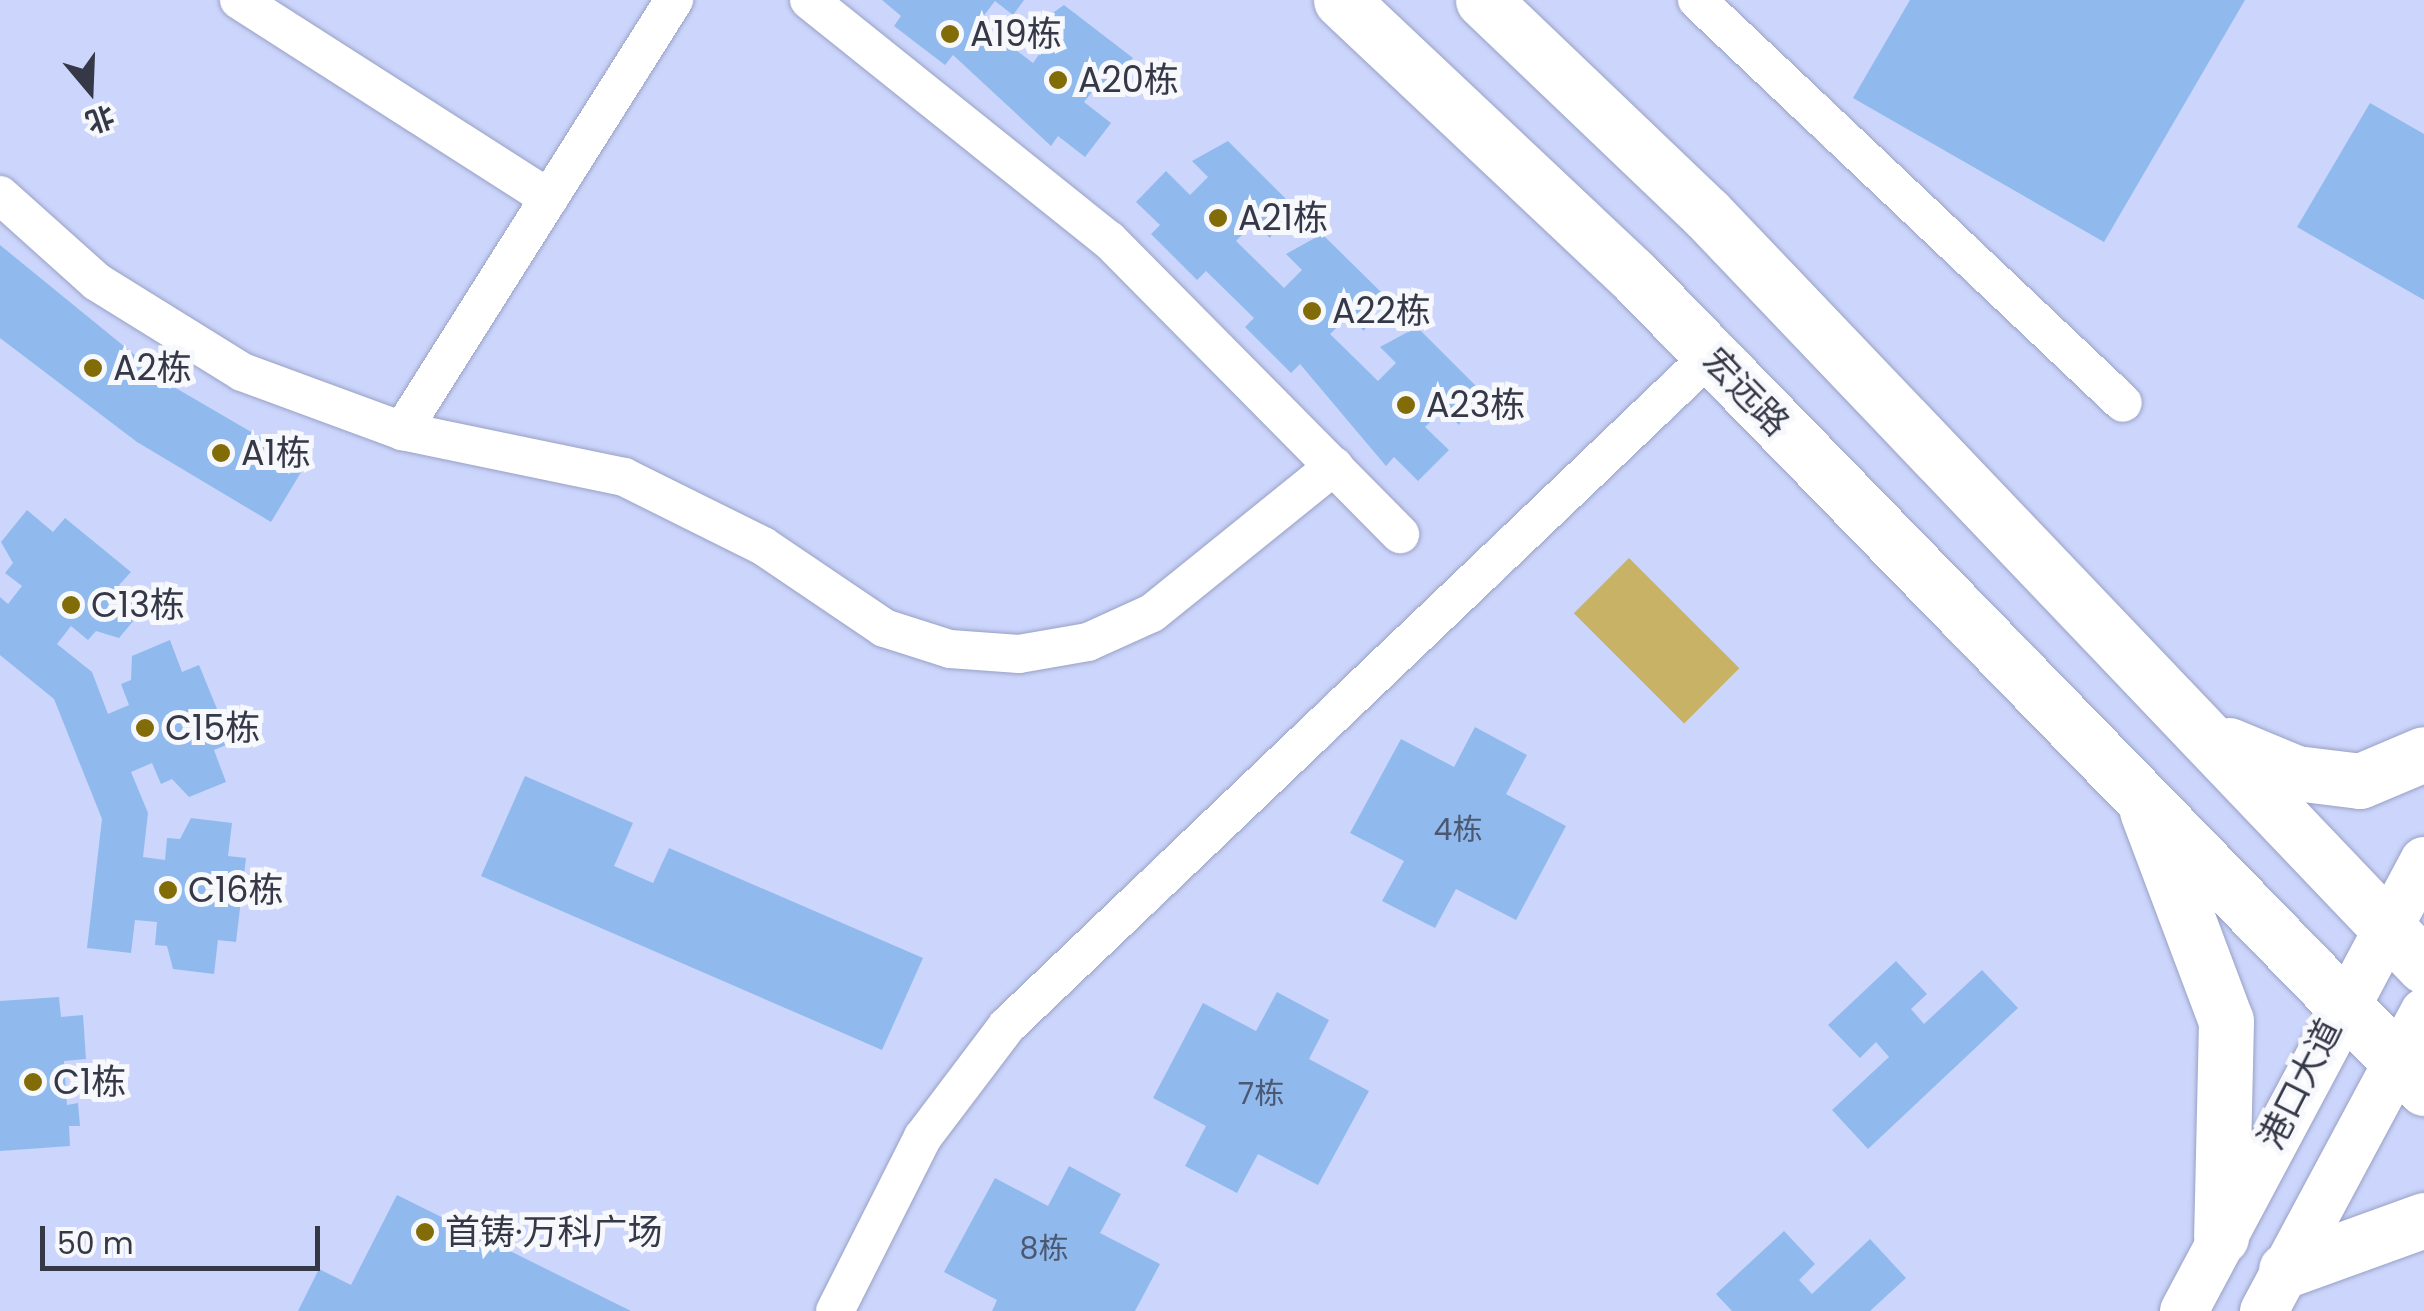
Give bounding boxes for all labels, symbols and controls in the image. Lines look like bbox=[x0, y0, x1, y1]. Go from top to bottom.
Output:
place label: A19栋 bbox=[970, 13, 1062, 55]
marker: A19栋 bbox=[939, 23, 961, 45]
north arrow bbox=[40, 40, 140, 140]
place label: A20栋 bbox=[1078, 59, 1179, 101]
marker: A20栋 bbox=[1047, 69, 1069, 91]
text: 北 bbox=[80, 96, 120, 142]
place label: A21栋 bbox=[1238, 197, 1328, 239]
marker: A21栋 bbox=[1207, 207, 1229, 229]
place label: A22栋 bbox=[1332, 290, 1431, 332]
marker: A22栋 bbox=[1301, 300, 1323, 322]
street label: 宏远路 bbox=[1694, 340, 1798, 444]
place label: A2栋 bbox=[113, 347, 192, 389]
marker: A2栋 bbox=[82, 357, 104, 379]
place label: A23栋 bbox=[1426, 384, 1525, 426]
marker: A23栋 bbox=[1395, 394, 1417, 416]
place label: A1栋 bbox=[241, 432, 311, 474]
marker: A1栋 bbox=[210, 442, 232, 464]
place label: C13栋 bbox=[91, 584, 185, 626]
marker: C13栋 bbox=[60, 594, 82, 616]
place label: C15栋 bbox=[165, 707, 260, 749]
marker: C15栋 bbox=[134, 717, 156, 739]
house number: 4栋 bbox=[1434, 812, 1482, 848]
place label: C16栋 bbox=[188, 869, 283, 911]
marker: C16栋 bbox=[157, 879, 179, 901]
street label: 港口大道 bbox=[2250, 1012, 2350, 1156]
place label: C1栋 bbox=[53, 1061, 126, 1103]
marker: C1栋 bbox=[22, 1071, 44, 1093]
house number: 7栋 bbox=[1238, 1076, 1284, 1112]
scale bar bbox=[45, 1206, 325, 1268]
place label: 首铸·万科广场 bbox=[445, 1211, 662, 1253]
marker: 首铸·万科广场 bbox=[414, 1221, 436, 1243]
text: 50 m bbox=[57, 1222, 134, 1265]
house number: 8栋 bbox=[1020, 1231, 1068, 1267]

